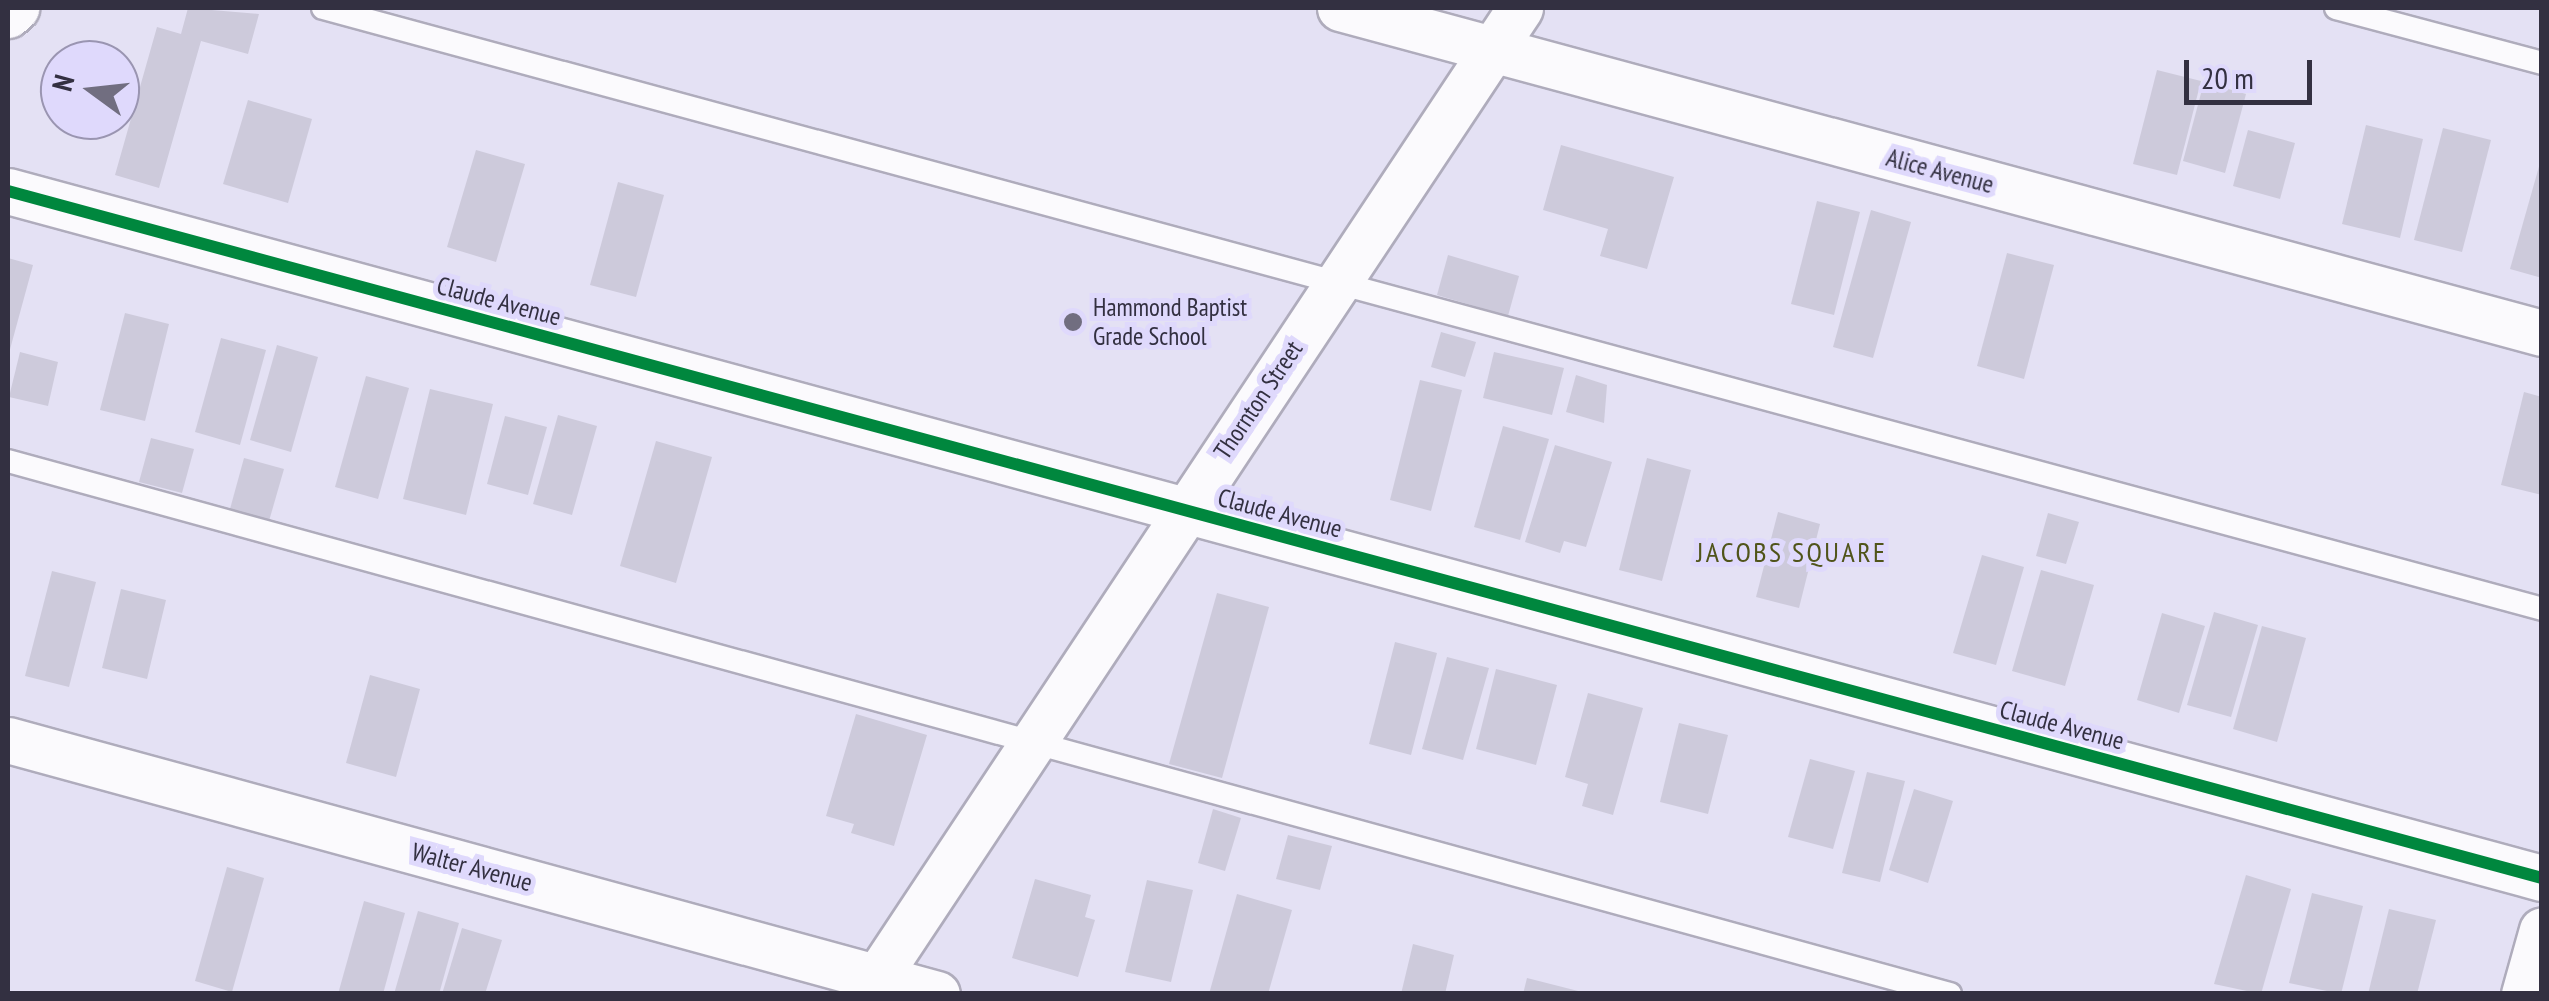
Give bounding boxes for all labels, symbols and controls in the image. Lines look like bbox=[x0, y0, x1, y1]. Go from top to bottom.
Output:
north arrow bbox=[40, 40, 140, 140]
scale bar bbox=[2189, 40, 2316, 102]
text: 20 m bbox=[2201, 58, 2254, 97]
text: N bbox=[43, 71, 82, 95]
street label: Alice Avenue bbox=[1883, 142, 1997, 200]
street label: Claude Avenue bbox=[433, 270, 565, 332]
place label: Hammond Baptist Grade School bbox=[1093, 293, 1247, 352]
marker: Hammond Baptist Grade School bbox=[1062, 311, 1084, 333]
street label: Thornton Street bbox=[1207, 335, 1309, 465]
street label: Claude Avenue bbox=[1214, 482, 1346, 544]
district label: JACOBS SQUARE bbox=[1696, 535, 1888, 569]
street label: Claude Avenue bbox=[1996, 694, 2128, 756]
street label: Walter Avenue bbox=[408, 836, 536, 898]

